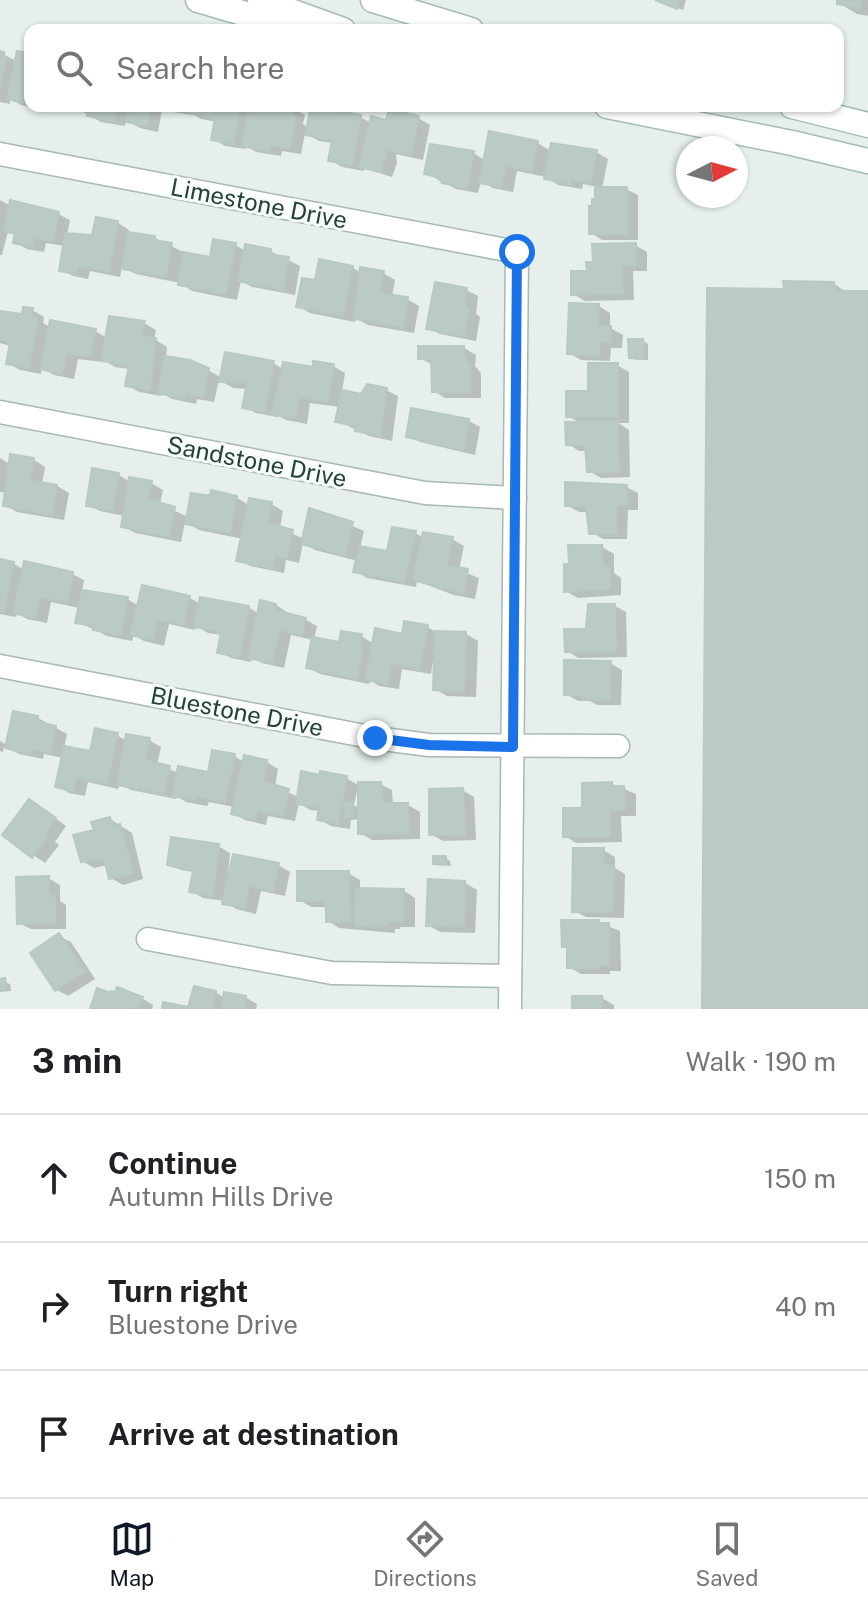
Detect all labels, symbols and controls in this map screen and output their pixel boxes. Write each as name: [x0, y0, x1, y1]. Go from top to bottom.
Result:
search box: [24, 24, 844, 112]
icon: search: [52, 46, 96, 90]
text: Search here: [116, 50, 284, 86]
north arrow: [676, 136, 748, 208]
street label: Limestone Drive: [168, 172, 350, 234]
route start: [499, 234, 535, 270]
street label: Sandstone Drive: [165, 430, 349, 492]
street label: Bluestone Drive: [148, 681, 326, 741]
route end: [357, 720, 393, 756]
text: 3 min: [32, 1041, 122, 1081]
text: Walk · 190 m: [686, 1046, 836, 1077]
text: Continue: [108, 1145, 238, 1181]
icon: ahead: [32, 1156, 76, 1200]
text: 150 m: [764, 1163, 836, 1194]
text: Autumn Hills Drive: [108, 1181, 334, 1212]
text: Turn right: [108, 1273, 248, 1309]
icon: right: [32, 1284, 76, 1328]
text: 40 m: [775, 1291, 836, 1322]
text: Bluestone Drive: [108, 1309, 298, 1340]
icon: arrive: [32, 1412, 76, 1456]
text: Arrive at destination: [108, 1416, 399, 1452]
tab: Map: [110, 1517, 154, 1591]
tab: Directions: [373, 1517, 477, 1591]
tab: Saved: [696, 1517, 758, 1591]

